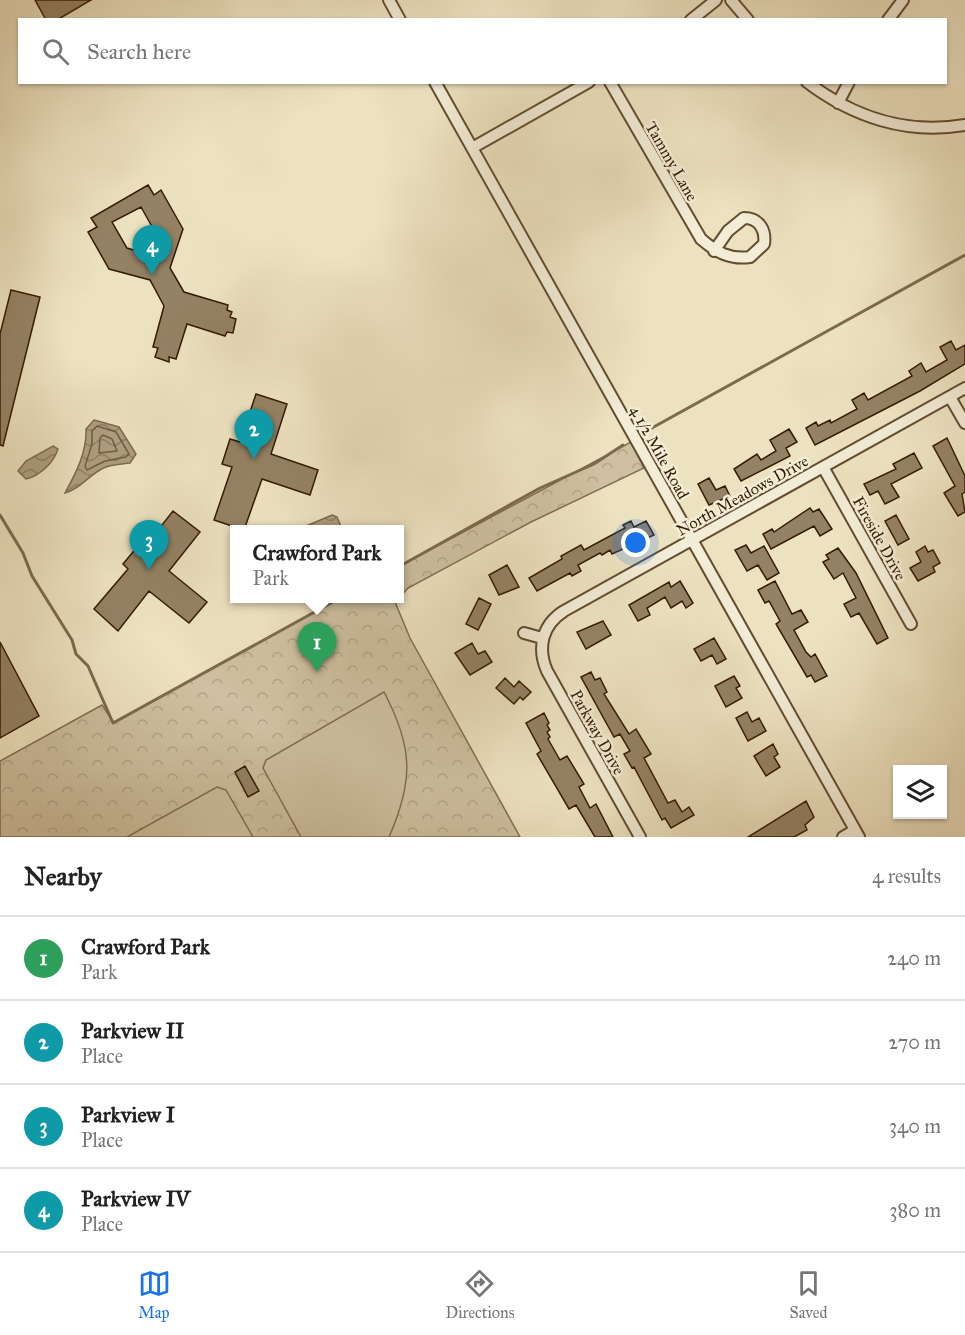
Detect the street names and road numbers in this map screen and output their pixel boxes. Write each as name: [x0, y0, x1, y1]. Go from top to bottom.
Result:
street label: Tammy Lane: [641, 118, 702, 204]
street label: 4 1/2 Mile Road: [626, 402, 693, 502]
street label: North Meadows Drive: [673, 451, 812, 540]
street label: Fireside Drive: [849, 493, 911, 584]
street label: Parkway Drive: [567, 687, 629, 778]

